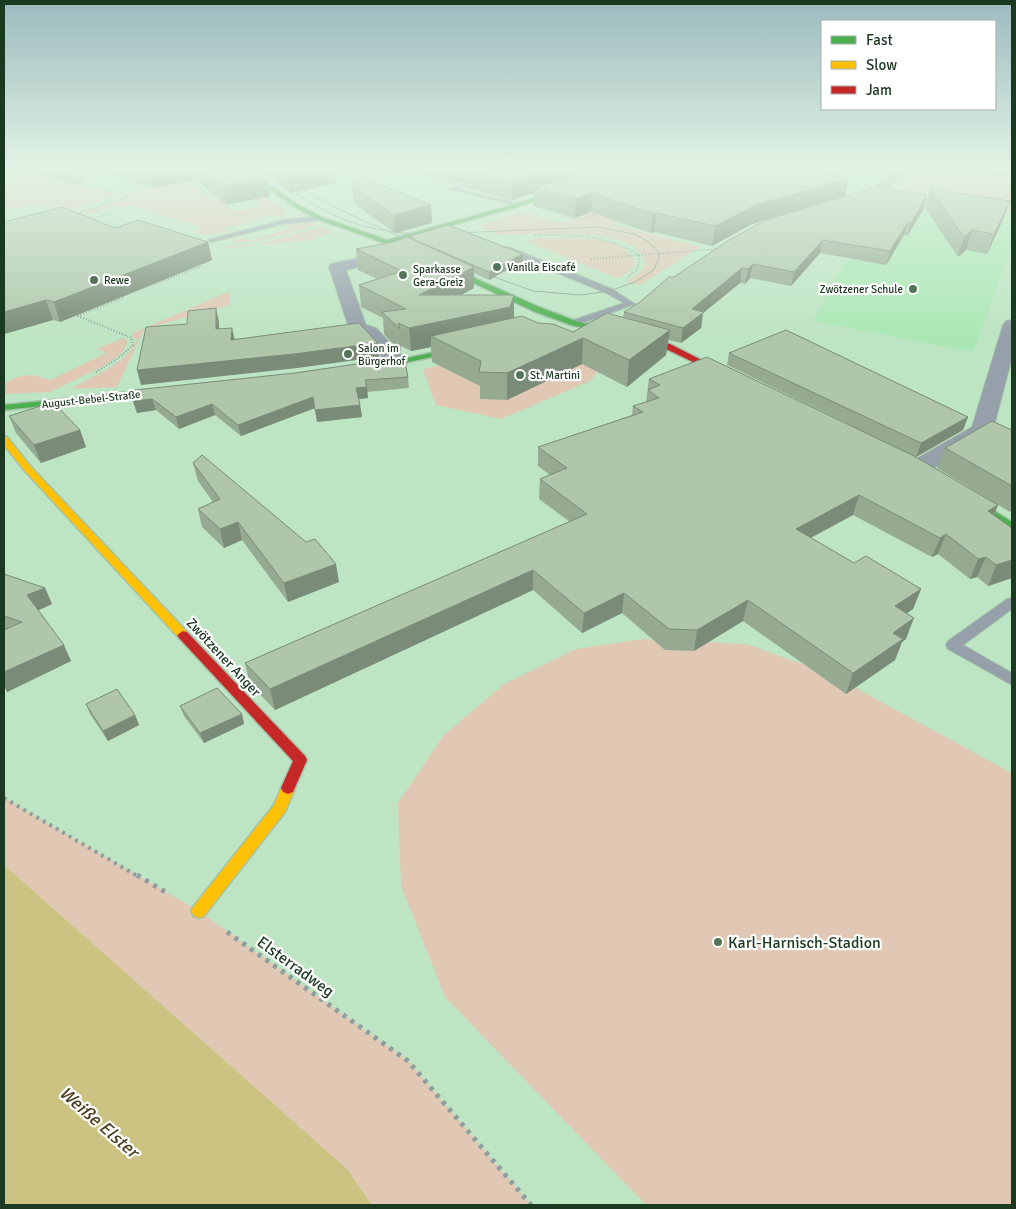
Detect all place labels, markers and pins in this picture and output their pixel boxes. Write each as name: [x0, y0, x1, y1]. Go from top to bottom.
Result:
marker: Vanilla Eiscafé: [491, 261, 503, 273]
place label: Vanilla Eiscafé: [507, 261, 576, 274]
place label: Sparkasse Gera-Greiz: [413, 263, 463, 289]
marker: Sparkasse Gera-Greiz: [397, 269, 409, 281]
marker: Rewe: [88, 274, 100, 286]
place label: Rewe: [104, 274, 129, 287]
place label: Zwötzener Schule: [820, 283, 903, 296]
marker: Zwötzener Schule: [907, 283, 919, 295]
place label: Salon im Bürgerhof: [358, 342, 407, 368]
marker: Salon im Bürgerhof: [342, 348, 354, 360]
marker: St. Martini: [514, 369, 526, 381]
place label: St. Martini: [530, 369, 580, 382]
place label: Karl-Harnisch-Stadion: [728, 933, 881, 953]
marker: Karl-Harnisch-Stadion: [712, 936, 724, 948]

